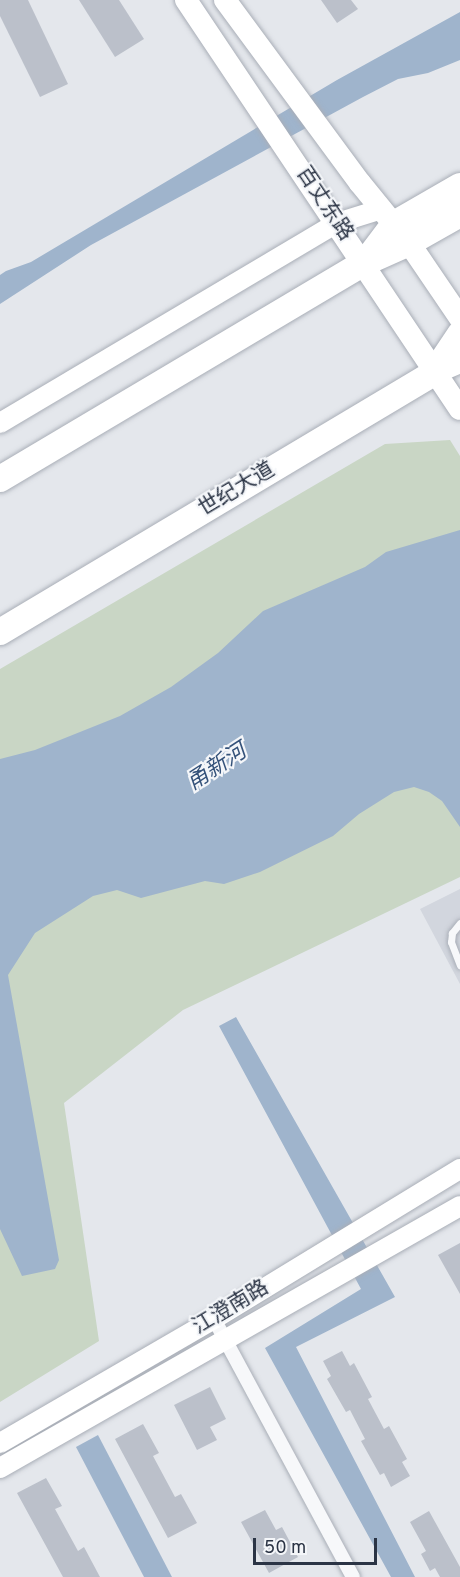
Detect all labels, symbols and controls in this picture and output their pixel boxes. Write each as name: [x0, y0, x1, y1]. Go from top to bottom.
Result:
street label: 百丈东路: [290, 162, 358, 246]
street label: 世纪大道: [195, 458, 279, 522]
water label: 甬新河: [182, 739, 252, 797]
street label: 江澄南路: [189, 1276, 273, 1340]
scale bar: [256, 1526, 380, 1564]
text: 50 m: [264, 1537, 306, 1560]

